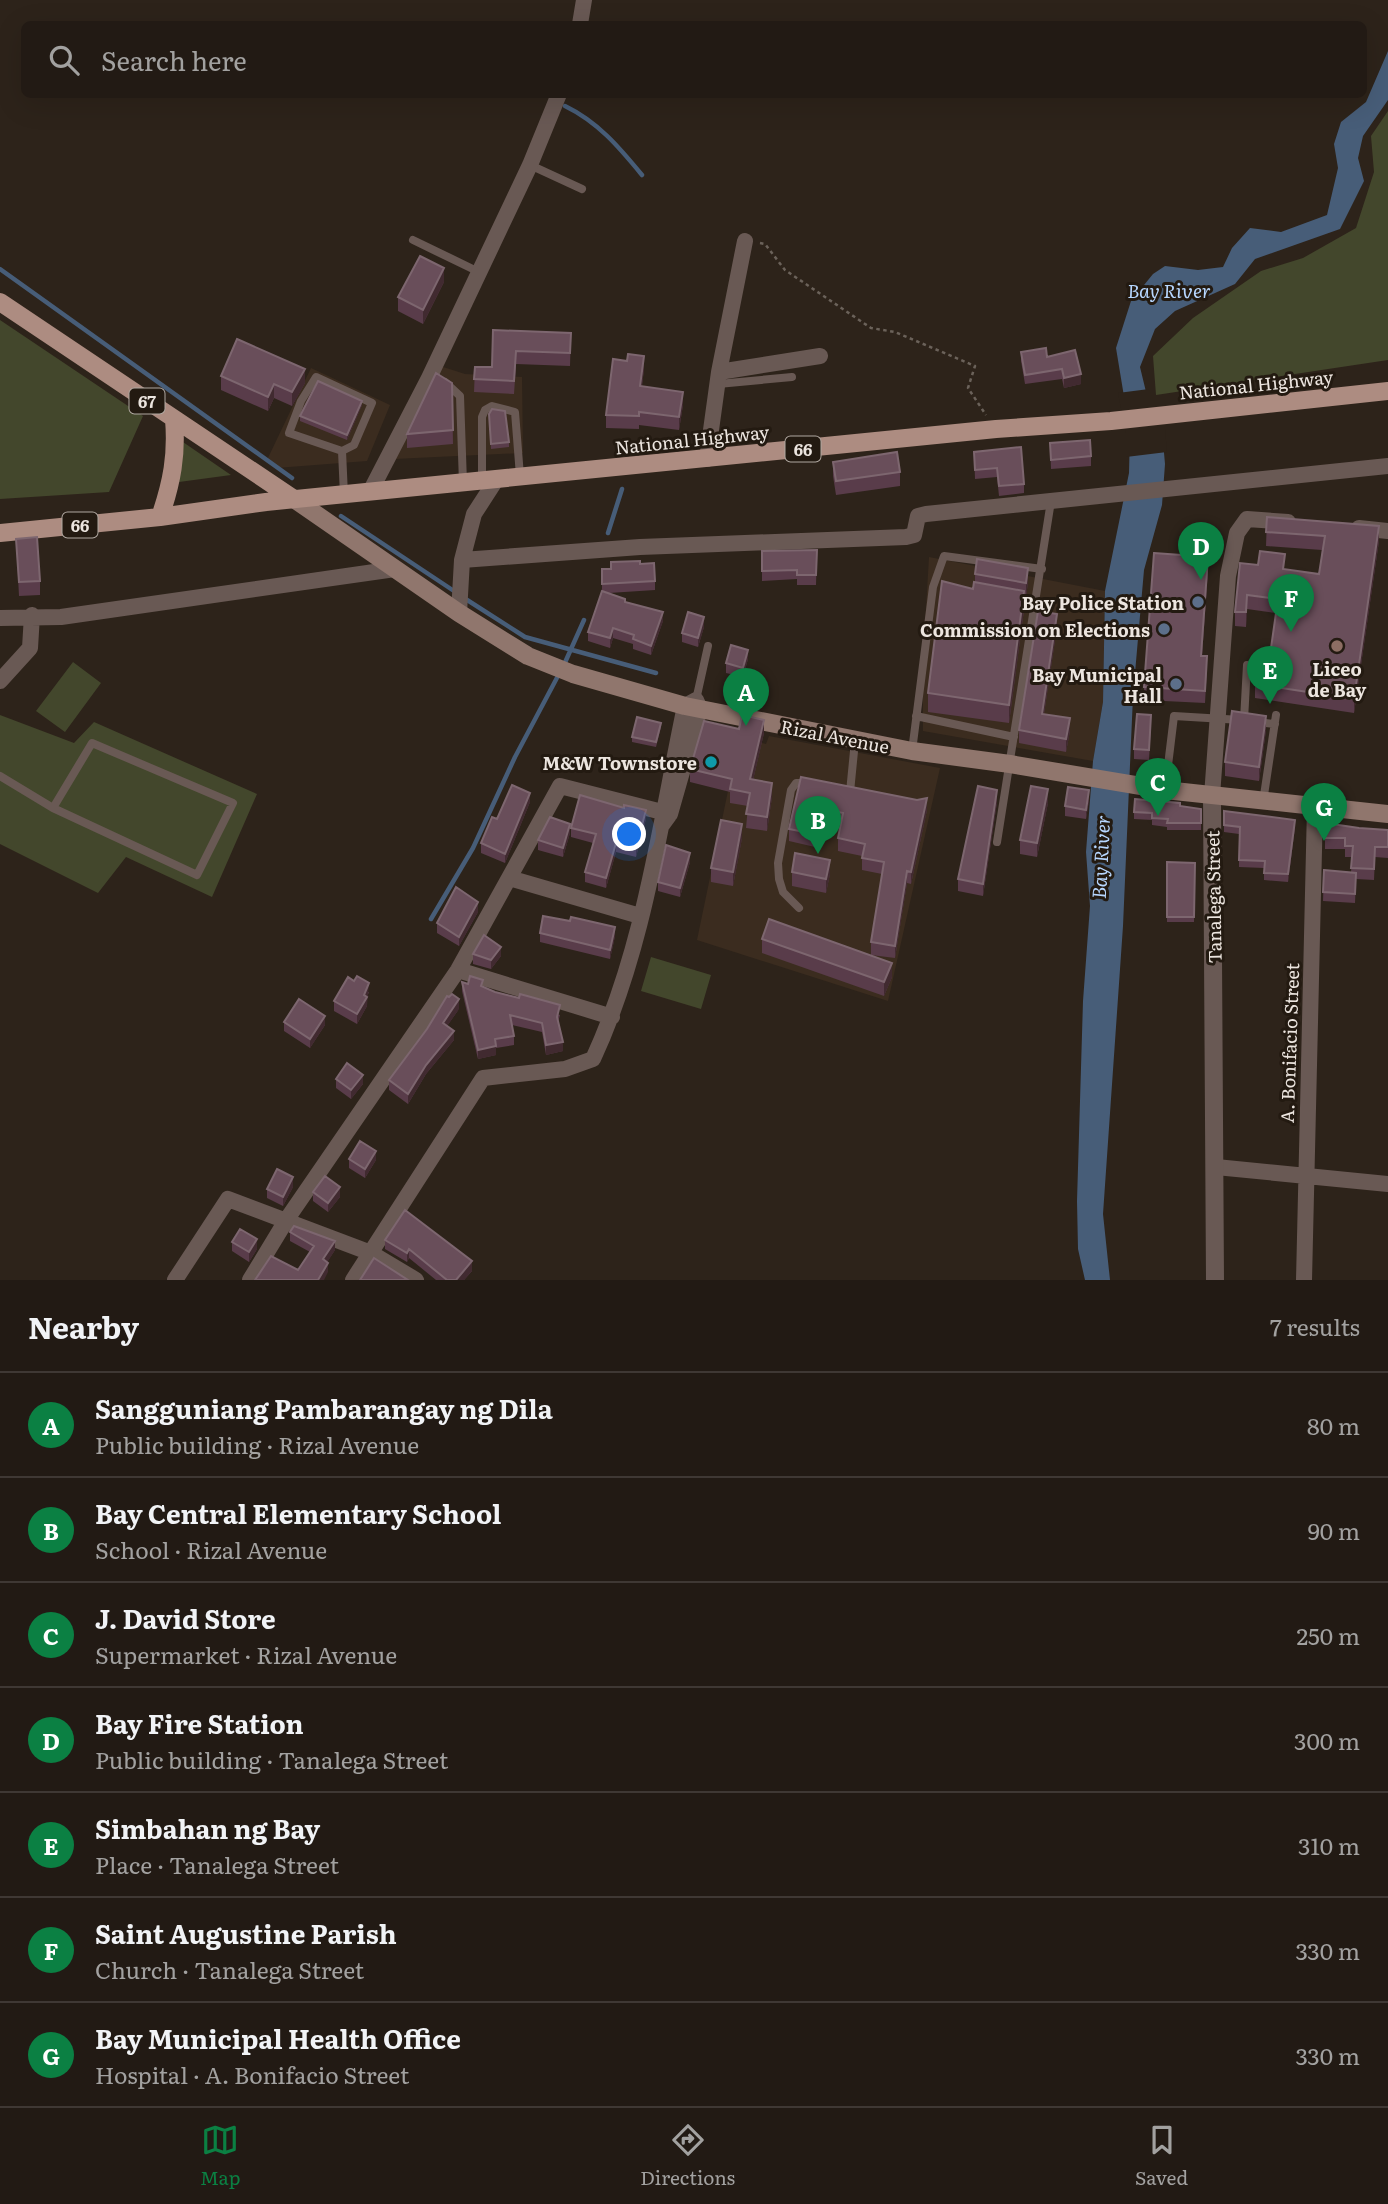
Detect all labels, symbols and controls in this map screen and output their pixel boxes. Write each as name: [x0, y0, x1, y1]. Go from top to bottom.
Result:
search box: [21, 21, 1367, 98]
text: Search here: [101, 40, 247, 79]
icon: search: [45, 41, 83, 79]
water label: Bay River: [1127, 276, 1211, 304]
street label: National Highway: [1178, 362, 1335, 406]
road number: 67: [130, 388, 164, 414]
street label: National Highway: [614, 417, 771, 461]
road number: 66: [786, 436, 820, 462]
road number: 66: [62, 512, 98, 538]
pin: D: [1178, 522, 1224, 580]
pin: F: [1268, 574, 1314, 632]
place label: Bay Police Station: [1022, 589, 1184, 616]
marker: Bay Police Station: [1190, 594, 1206, 610]
place label: Commission on Elections: [920, 616, 1150, 643]
marker: Commission on Elections: [1156, 621, 1172, 637]
marker: Liceo de Bay: [1329, 638, 1345, 654]
pin: E: [1247, 646, 1293, 704]
place label: Liceo de Bay: [1308, 655, 1366, 703]
place label: Bay Municipal Hall: [1032, 661, 1162, 709]
pin: A: [723, 668, 769, 726]
marker: Bay Municipal Hall: [1168, 676, 1184, 692]
street label: Rizal Avenue: [778, 712, 892, 760]
place label: M&W Townstore: [542, 749, 697, 776]
marker: M&W Townstore: [703, 754, 719, 770]
pin: C: [1135, 758, 1181, 816]
pin: G: [1301, 783, 1347, 841]
pin: B: [795, 796, 841, 854]
water label: Bay River: [1084, 814, 1116, 899]
your location: [612, 817, 646, 851]
street label: Tanalega Street: [1198, 830, 1228, 964]
street label: A. Bonifacio Street: [1273, 962, 1305, 1123]
text: Nearby: [28, 1304, 139, 1348]
text: 7 results: [1270, 1309, 1360, 1343]
text: Sangguniang Pambarangay ng Dila: [95, 1388, 553, 1427]
text: A: [42, 1408, 60, 1442]
text: 80 m: [1307, 1408, 1360, 1442]
text: Public building · Rizal Avenue: [95, 1427, 419, 1461]
text: Bay Central Elementary School: [95, 1493, 502, 1532]
text: B: [43, 1513, 59, 1547]
text: 90 m: [1308, 1513, 1360, 1547]
text: School · Rizal Avenue: [95, 1532, 327, 1566]
text: J. David Store: [95, 1598, 276, 1637]
text: C: [43, 1618, 59, 1652]
text: 250 m: [1296, 1618, 1360, 1652]
text: Supermarket · Rizal Avenue: [95, 1637, 397, 1671]
text: Bay Fire Station: [95, 1703, 304, 1742]
text: D: [42, 1723, 60, 1757]
text: 300 m: [1294, 1723, 1360, 1757]
text: Public building · Tanalega Street: [95, 1742, 448, 1776]
text: Simbahan ng Bay: [95, 1808, 320, 1847]
text: E: [43, 1828, 59, 1862]
text: 310 m: [1298, 1828, 1360, 1862]
text: Place · Tanalega Street: [95, 1847, 339, 1881]
text: Saint Augustine Parish: [95, 1913, 397, 1952]
text: F: [44, 1933, 58, 1967]
text: 330 m: [1296, 1933, 1360, 1967]
text: Church · Tanalega Street: [95, 1952, 364, 1986]
text: Bay Municipal Health Office: [95, 2018, 461, 2057]
text: G: [42, 2038, 60, 2072]
text: 330 m: [1296, 2038, 1360, 2072]
text: Hospital · A. Bonifacio Street: [95, 2057, 409, 2091]
tab: Map: [200, 2121, 240, 2191]
tab: Directions: [640, 2121, 735, 2191]
tab: Saved: [1135, 2121, 1188, 2191]

